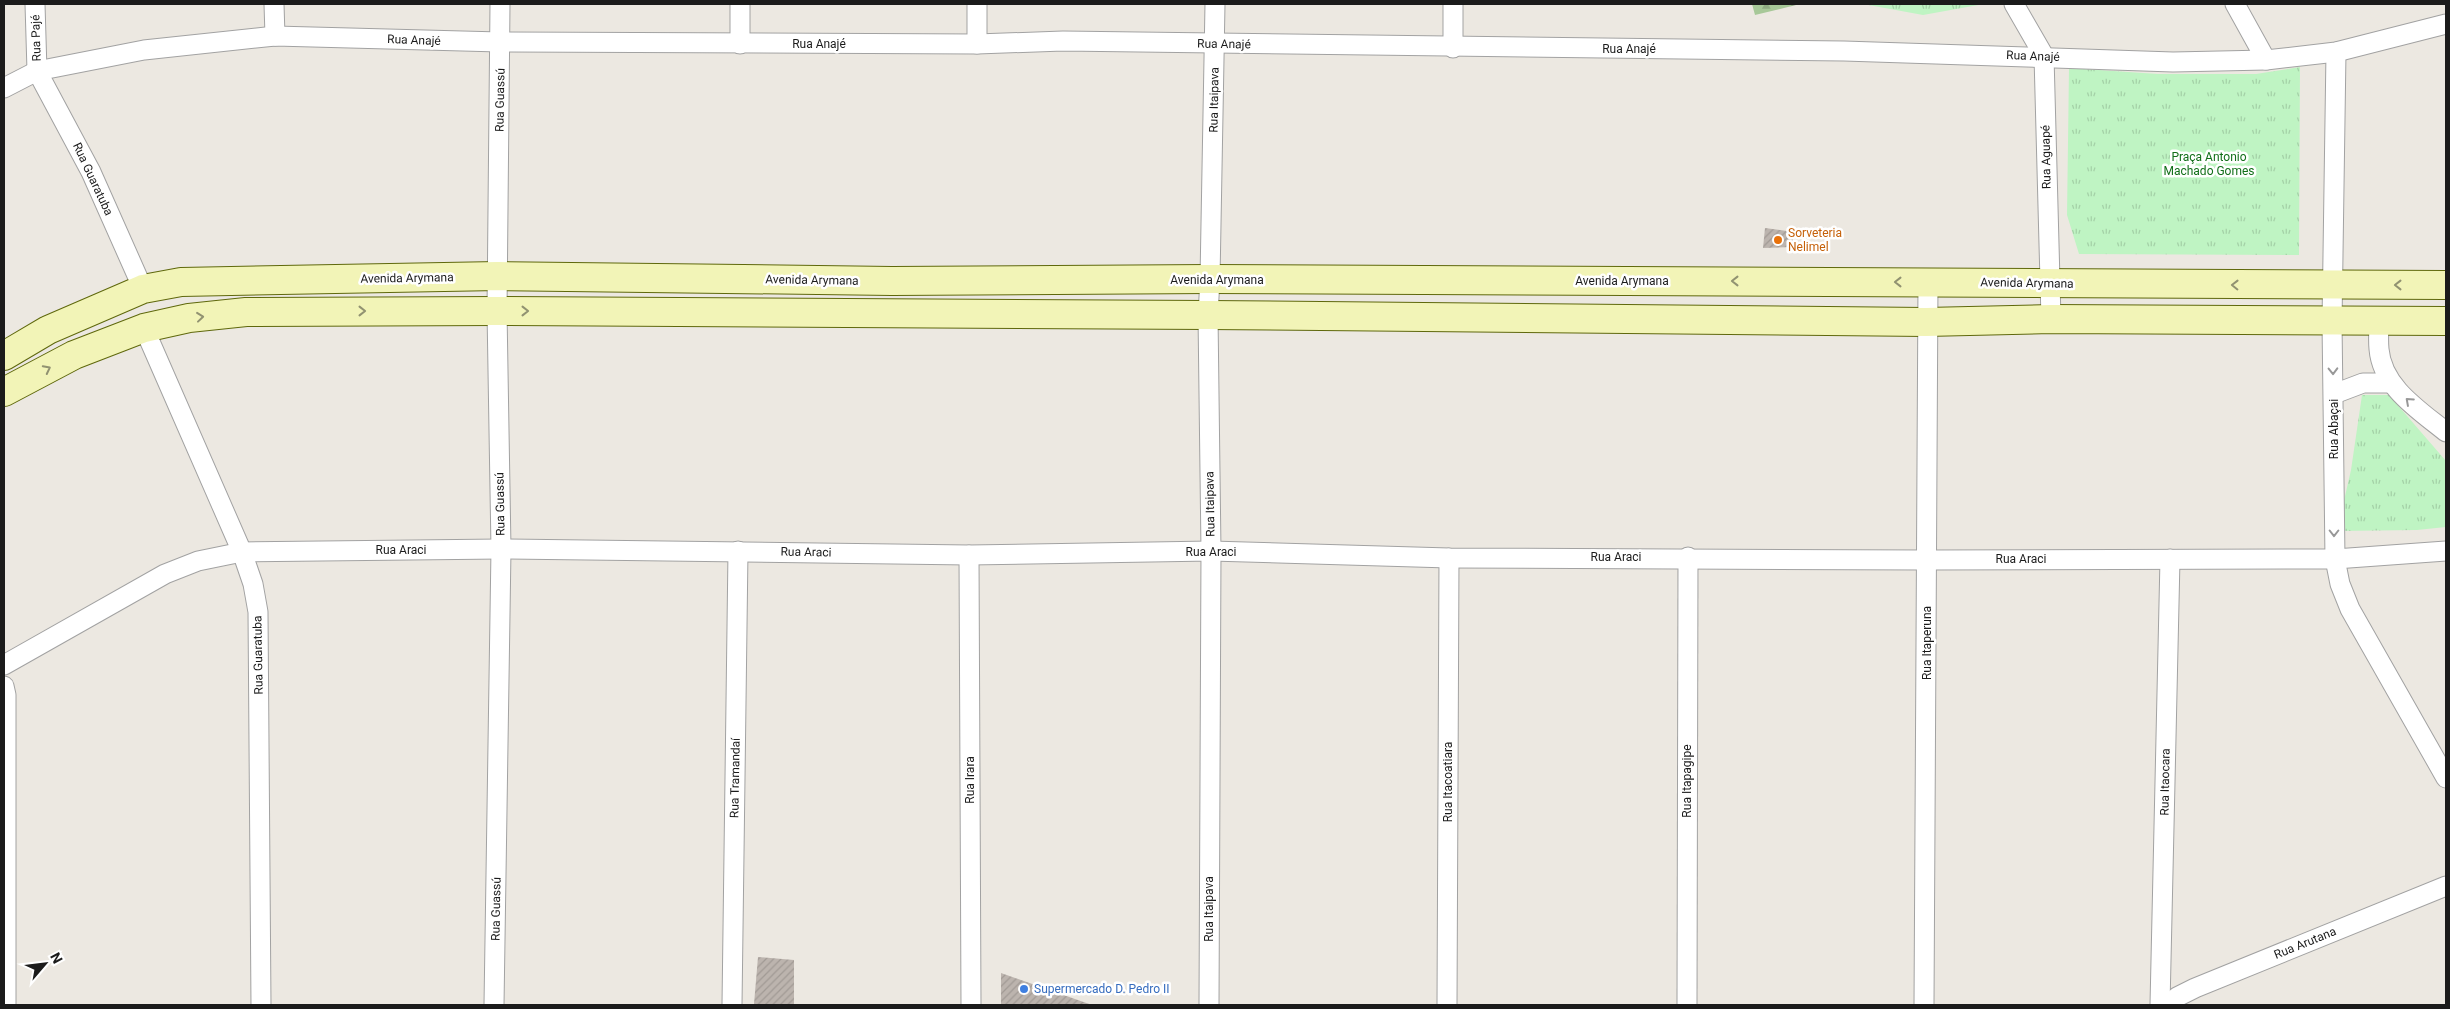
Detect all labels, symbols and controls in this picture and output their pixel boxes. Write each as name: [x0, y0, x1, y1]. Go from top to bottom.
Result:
street label: Rua Pajé: [28, 14, 44, 62]
street label: Rua Anajé: [387, 32, 441, 48]
street label: Rua Anajé: [792, 37, 846, 51]
street label: Rua Anajé: [1197, 37, 1251, 51]
street label: Rua Anajé: [1602, 42, 1656, 56]
street label: Rua Anajé: [2006, 48, 2060, 64]
street label: Rua Itaipava: [1206, 67, 1222, 133]
street label: Rua Guassú: [492, 68, 508, 132]
street label: Rua Aguapé: [2038, 125, 2054, 189]
street label: Rua Guaratuba: [70, 140, 116, 218]
park label: Praça Antonio Machado Gomes: [2163, 150, 2255, 178]
place label: Sorveteria Nelimel: [1788, 226, 1842, 254]
marker: Sorveteria Nelimel: [1772, 234, 1784, 246]
street label: Avenida Arymana: [360, 270, 454, 286]
street label: Avenida Arymana: [765, 272, 859, 288]
street label: Avenida Arymana: [1170, 273, 1264, 287]
street label: Avenida Arymana: [1575, 274, 1669, 288]
street label: Avenida Arymana: [1980, 275, 2074, 291]
one-way arrow: [1731, 276, 1738, 286]
one-way arrow: [1893, 277, 1901, 287]
one-way arrow: [2231, 280, 2238, 290]
one-way arrow: [2393, 280, 2401, 290]
one-way arrow: [358, 306, 366, 316]
one-way arrow: [521, 306, 529, 316]
one-way arrow: [196, 312, 204, 323]
one-way arrow: [42, 365, 51, 375]
one-way arrow: [2328, 367, 2339, 375]
one-way arrow: [2405, 398, 2414, 407]
street label: Rua Abaçai: [2327, 399, 2341, 459]
street label: Rua Itaipava: [1202, 471, 1218, 537]
street label: Rua Guassú: [492, 472, 508, 536]
one-way arrow: [2329, 530, 2340, 538]
street label: Rua Araci: [376, 543, 427, 557]
street label: Rua Araci: [780, 545, 832, 559]
street label: Rua Araci: [1186, 545, 1237, 559]
street label: Rua Araci: [1591, 550, 1642, 564]
street label: Rua Araci: [1996, 552, 2047, 566]
street label: Rua Itaperuna: [1920, 606, 1934, 680]
street label: Rua Guaratuba: [250, 615, 266, 695]
street label: Rua Tramandaí: [727, 737, 743, 818]
street label: Rua Itacoatiara: [1441, 742, 1455, 822]
street label: Rua Itapagipe: [1680, 744, 1694, 818]
street label: Rua Itaocara: [2157, 748, 2173, 816]
street label: Rua Irara: [963, 756, 977, 804]
street label: Rua Itaipava: [1202, 876, 1216, 942]
street label: Rua Guassú: [488, 877, 504, 941]
street label: Rua Arutana: [2272, 924, 2338, 962]
north arrow: [20, 939, 70, 989]
text: N: [47, 950, 66, 966]
place label: Supermercado D. Pedro II: [1034, 982, 1170, 996]
marker: Supermercado D. Pedro II: [1018, 983, 1030, 995]

